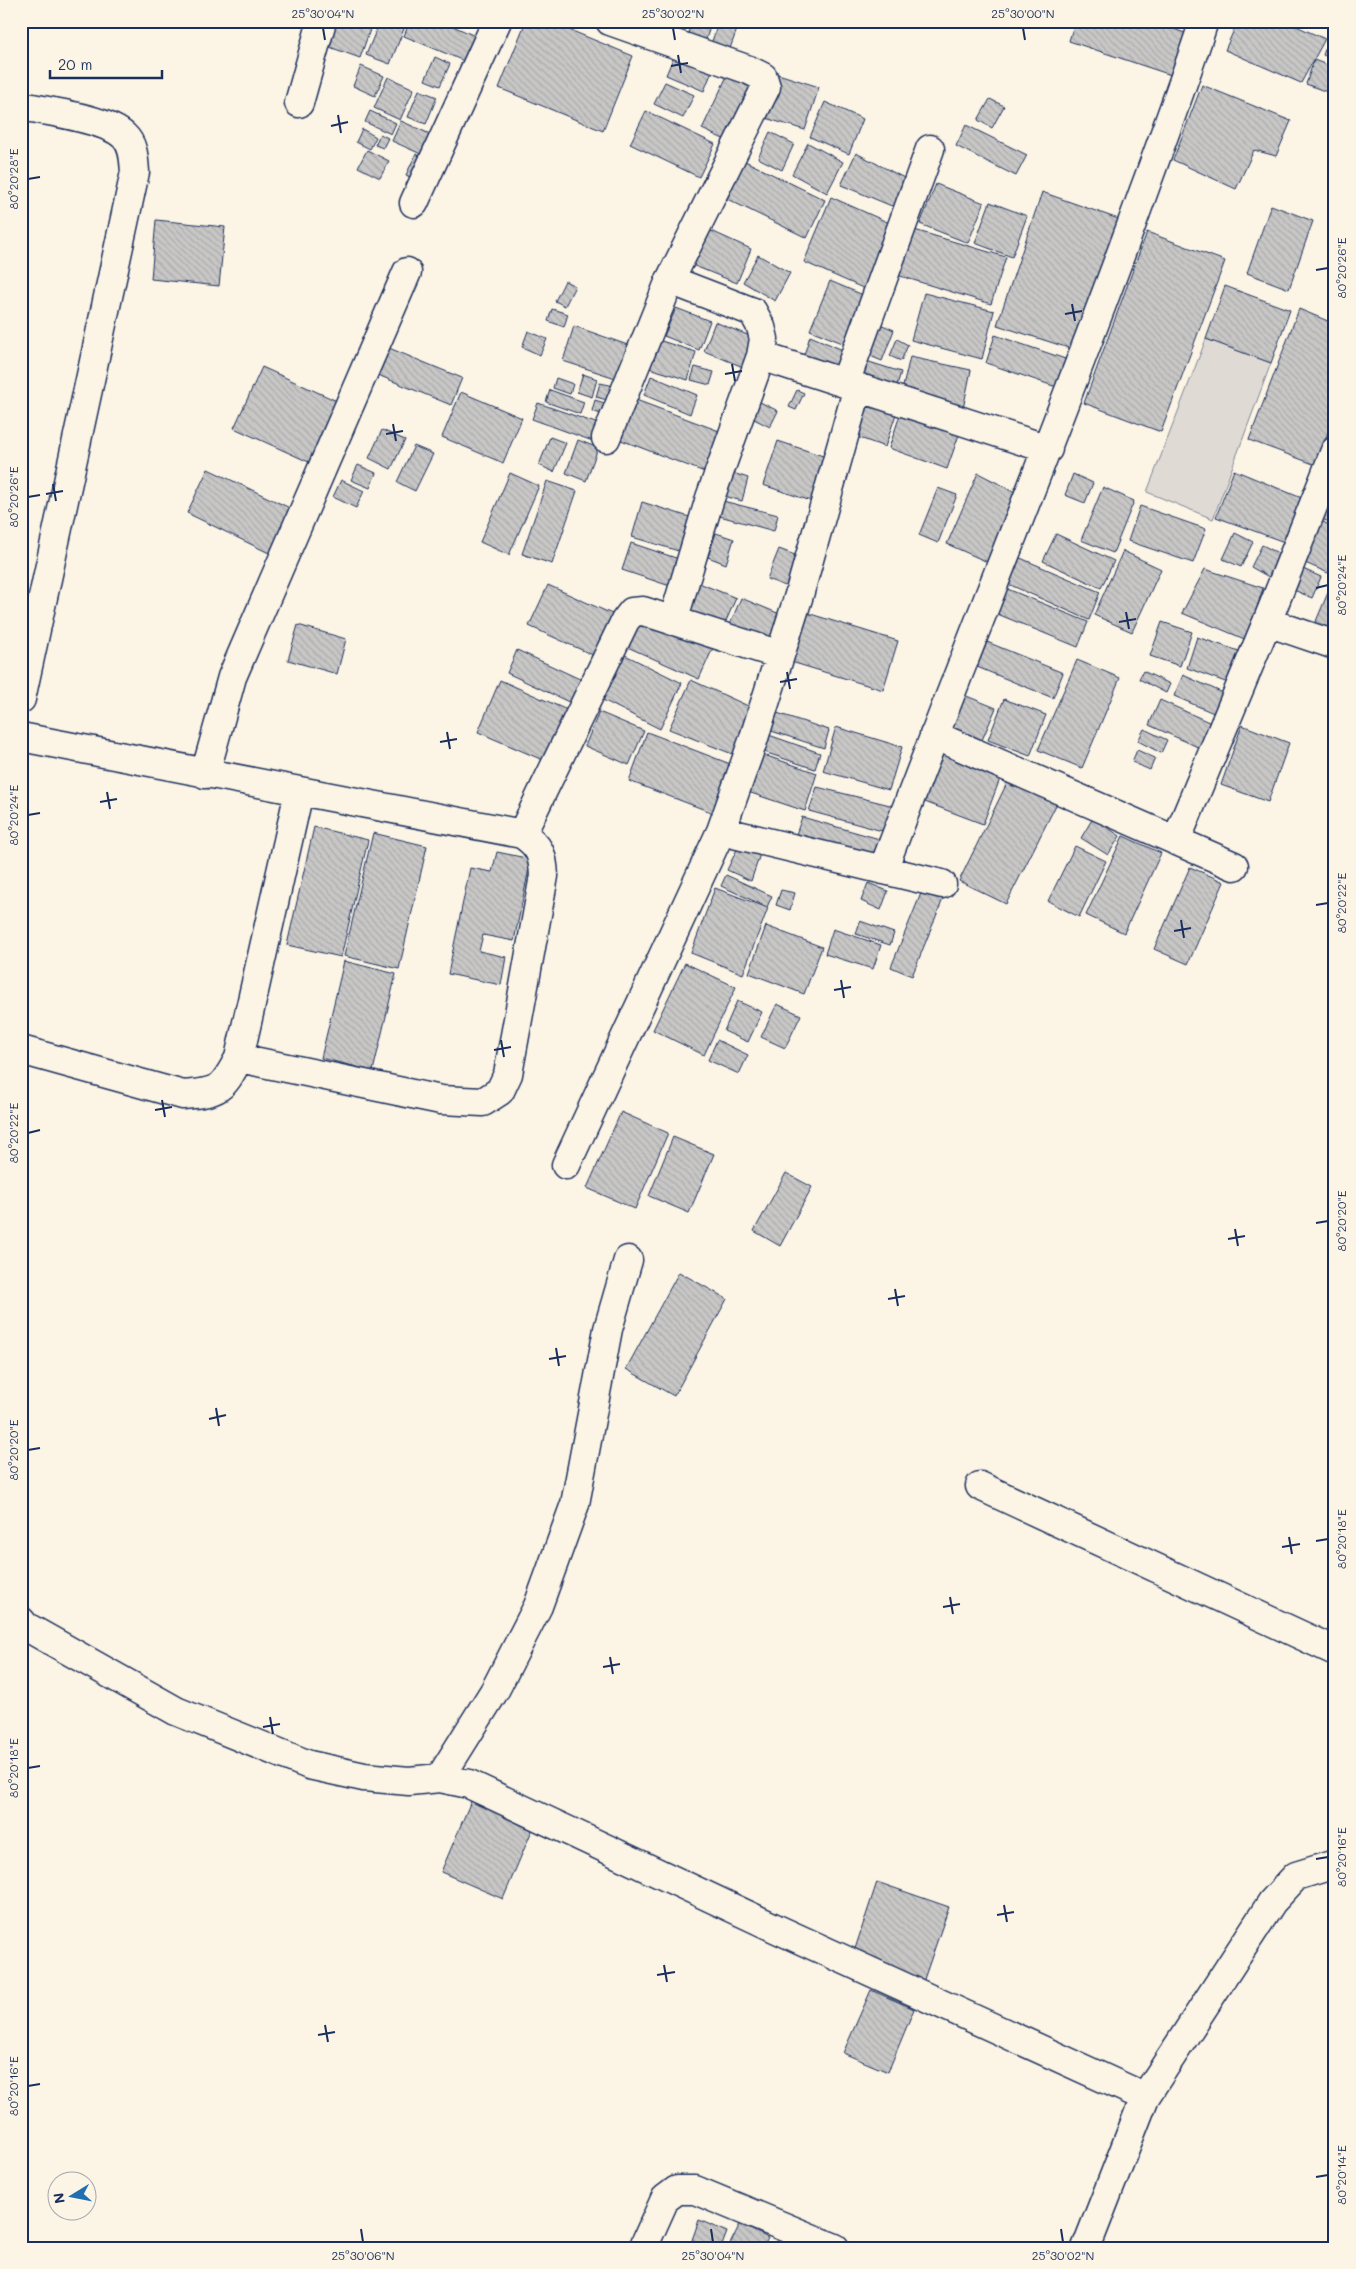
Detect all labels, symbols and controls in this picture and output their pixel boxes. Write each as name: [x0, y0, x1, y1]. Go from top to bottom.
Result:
text: 25°30'04"N: [292, 5, 354, 21]
text: 25°30'02"N: [642, 5, 704, 21]
text: 25°30'00"N: [991, 5, 1055, 21]
scale bar: [50, 48, 162, 80]
text: 20 m: [58, 54, 92, 74]
text: 80°20'28"E: [5, 148, 21, 210]
text: 80°20'26"E: [1333, 237, 1349, 299]
text: 80°20'26"E: [5, 466, 21, 528]
text: 80°20'24"E: [1333, 554, 1349, 615]
text: 80°20'24"E: [5, 784, 21, 845]
text: 80°20'22"E: [1333, 873, 1349, 933]
text: 80°20'22"E: [5, 1103, 21, 1163]
text: 80°20'20"E: [1333, 1190, 1349, 1252]
text: 80°20'20"E: [5, 1419, 21, 1481]
text: 80°20'18"E: [1333, 1509, 1349, 1569]
text: 80°20'18"E: [5, 1738, 21, 1798]
text: 80°20'16"E: [1333, 1827, 1349, 1887]
text: 80°20'16"E: [5, 2056, 21, 2116]
text: 80°20'14"E: [1333, 2145, 1349, 2205]
north arrow: [48, 2172, 98, 2222]
text: N: [48, 2191, 69, 2205]
text: 25°30'06"N: [331, 2247, 395, 2263]
text: 25°30'04"N: [682, 2247, 744, 2263]
text: 25°30'02"N: [1032, 2247, 1094, 2263]

